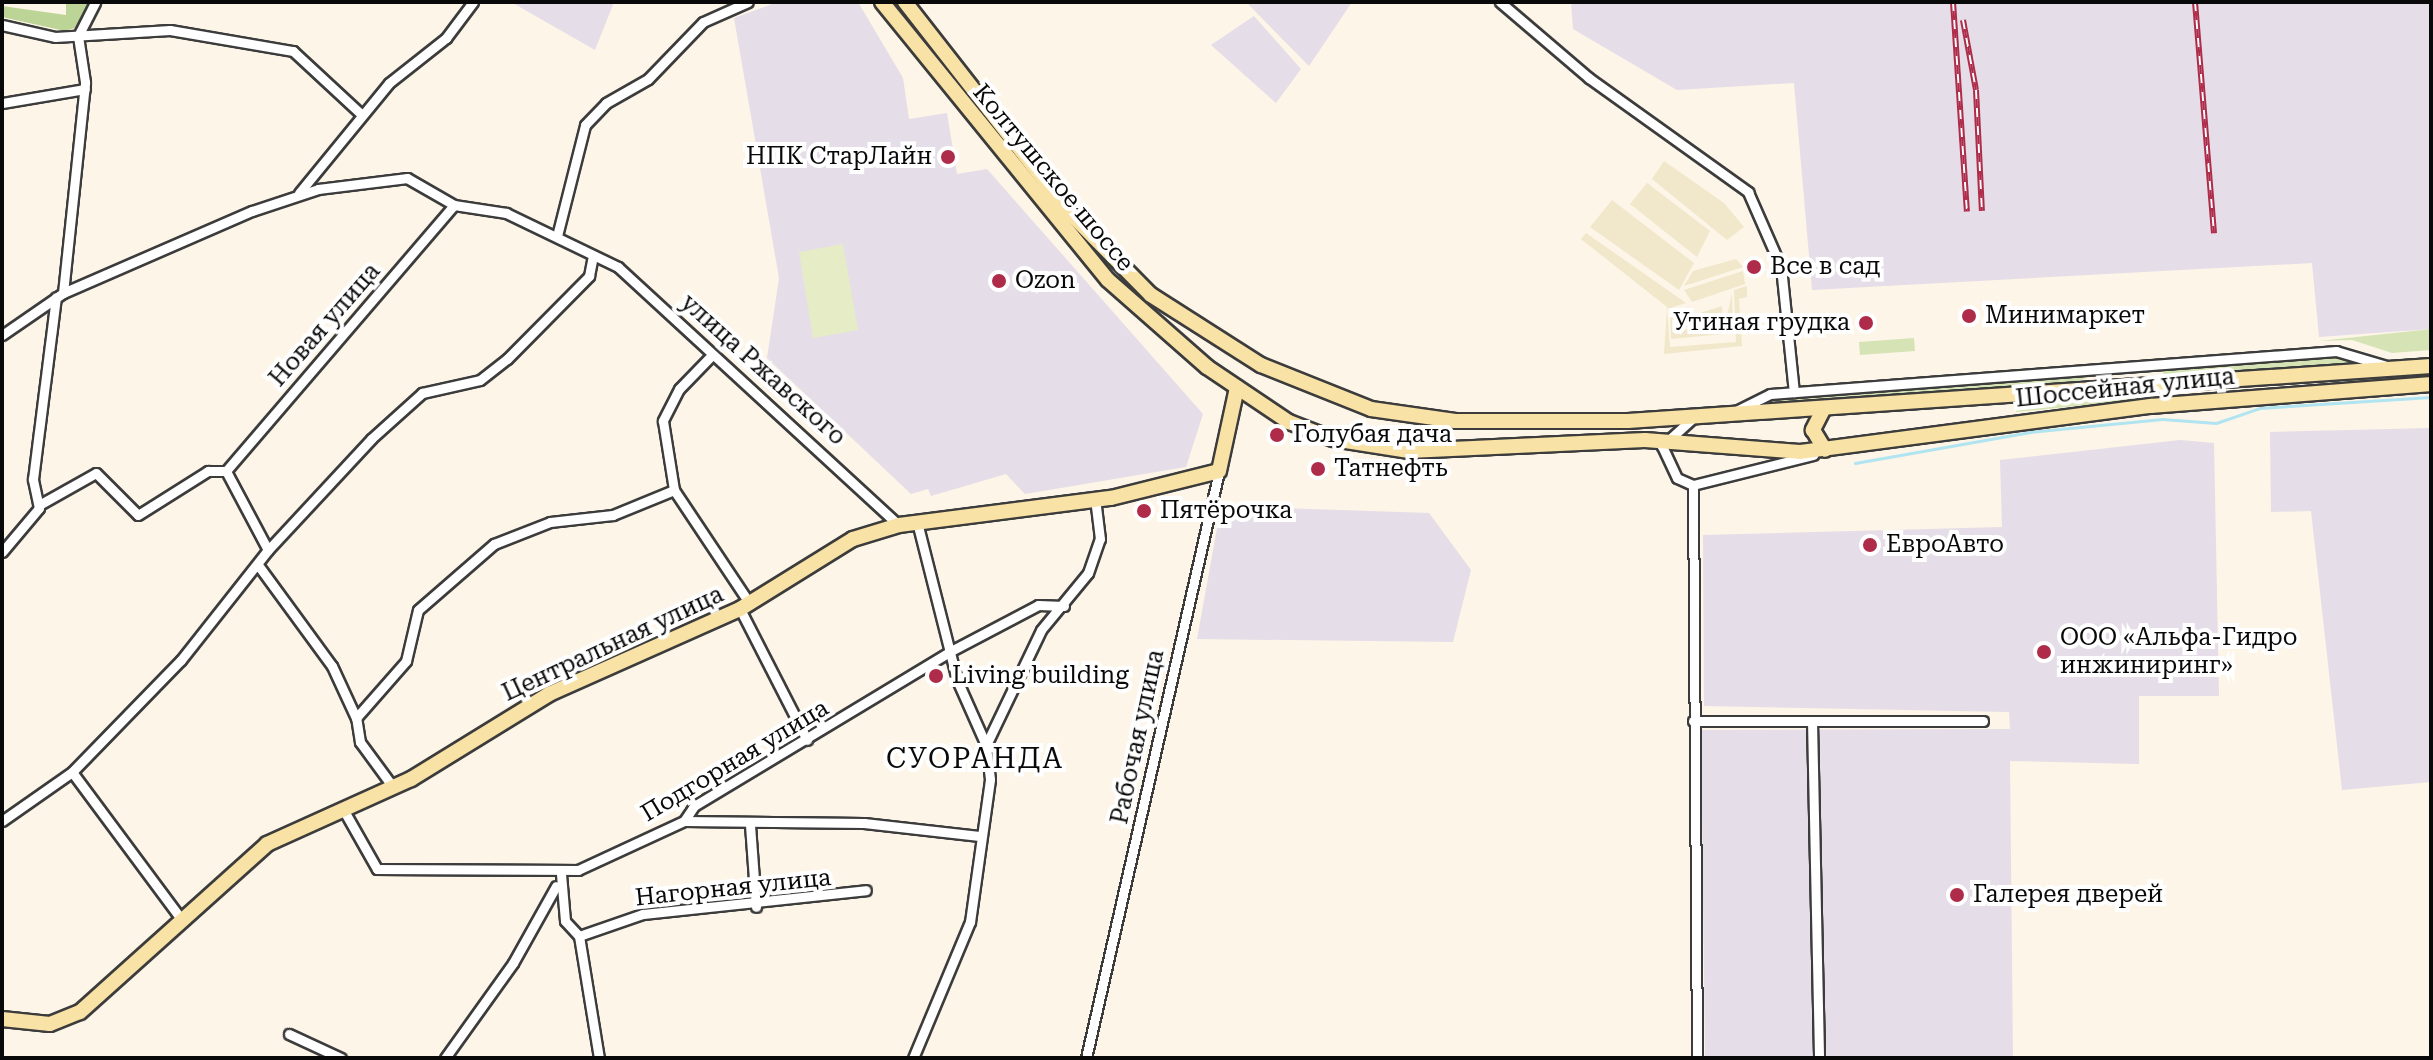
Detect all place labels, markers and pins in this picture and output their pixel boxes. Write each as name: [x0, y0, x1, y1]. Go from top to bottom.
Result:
place label: НПК СтарЛайн: [746, 143, 932, 171]
marker: НПК СтарЛайн: [939, 148, 957, 166]
place label: Все в сад: [1770, 253, 1880, 281]
marker: Все в сад: [1745, 258, 1763, 276]
place label: Ozon: [1015, 267, 1076, 295]
marker: Ozon: [990, 272, 1008, 290]
place label: Минимаркет: [1985, 302, 2145, 330]
marker: Минимаркет: [1960, 307, 1978, 325]
place label: Утиная грудка: [1673, 309, 1850, 337]
marker: Утиная грудка: [1857, 314, 1875, 332]
place label: Голубая дача: [1293, 421, 1452, 449]
marker: Голубая дача: [1268, 426, 1286, 444]
place label: Татнефть: [1334, 455, 1448, 483]
marker: Татнефть: [1309, 460, 1327, 478]
place label: Пятёрочка: [1160, 497, 1292, 525]
marker: Пятёрочка: [1135, 502, 1153, 520]
place label: ЕвроАвто: [1886, 531, 2004, 559]
marker: ЕвроАвто: [1861, 536, 1879, 554]
place label: ООО «Альфа-Гидро инжиниринг»: [2060, 624, 2298, 680]
marker: ООО «Альфа-Гидро инжиниринг»: [2035, 643, 2053, 661]
place label: Living building: [952, 662, 1129, 690]
marker: Living building: [927, 667, 945, 685]
place label: Галерея дверей: [1973, 881, 2163, 909]
marker: Галерея дверей: [1948, 886, 1966, 904]

